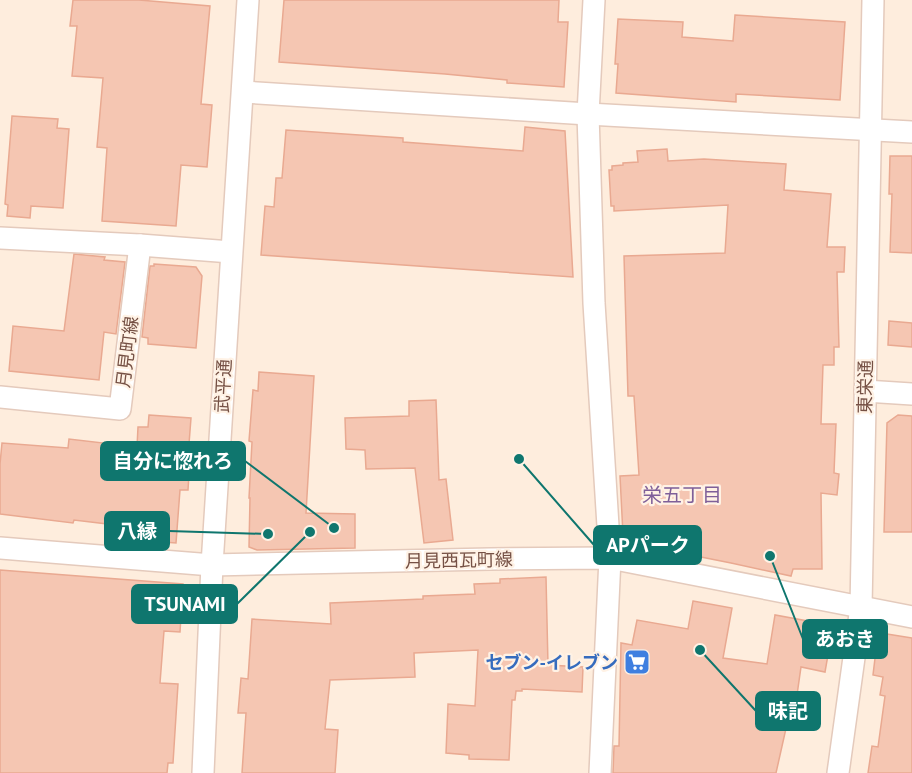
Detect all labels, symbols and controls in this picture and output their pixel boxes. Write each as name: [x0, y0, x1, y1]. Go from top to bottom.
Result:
street label: 月見町線: [111, 315, 143, 389]
street label: 武平通: [210, 358, 236, 414]
street label: 東栄通: [853, 360, 877, 414]
callout: 自分に惚れろ: [101, 442, 245, 480]
text: 自分に惚れろ: [113, 448, 233, 474]
district label: 栄五丁目: [642, 482, 722, 508]
callout: 八縁: [105, 512, 169, 550]
text: 八縁: [117, 518, 157, 544]
callout: APパーク: [594, 526, 701, 564]
text: APパーク: [606, 532, 690, 558]
street label: 月見西瓦町線: [405, 548, 513, 572]
callout: TSUNAMI: [132, 585, 237, 623]
text: TSUNAMI: [144, 591, 226, 617]
callout: あおき: [803, 620, 887, 658]
text: あおき: [815, 626, 875, 652]
supermarket icon: セブン-イレブン: [622, 647, 652, 677]
place label: セブン-イレブン: [486, 651, 618, 674]
callout: 味記: [756, 692, 820, 730]
text: 味記: [768, 698, 808, 724]

